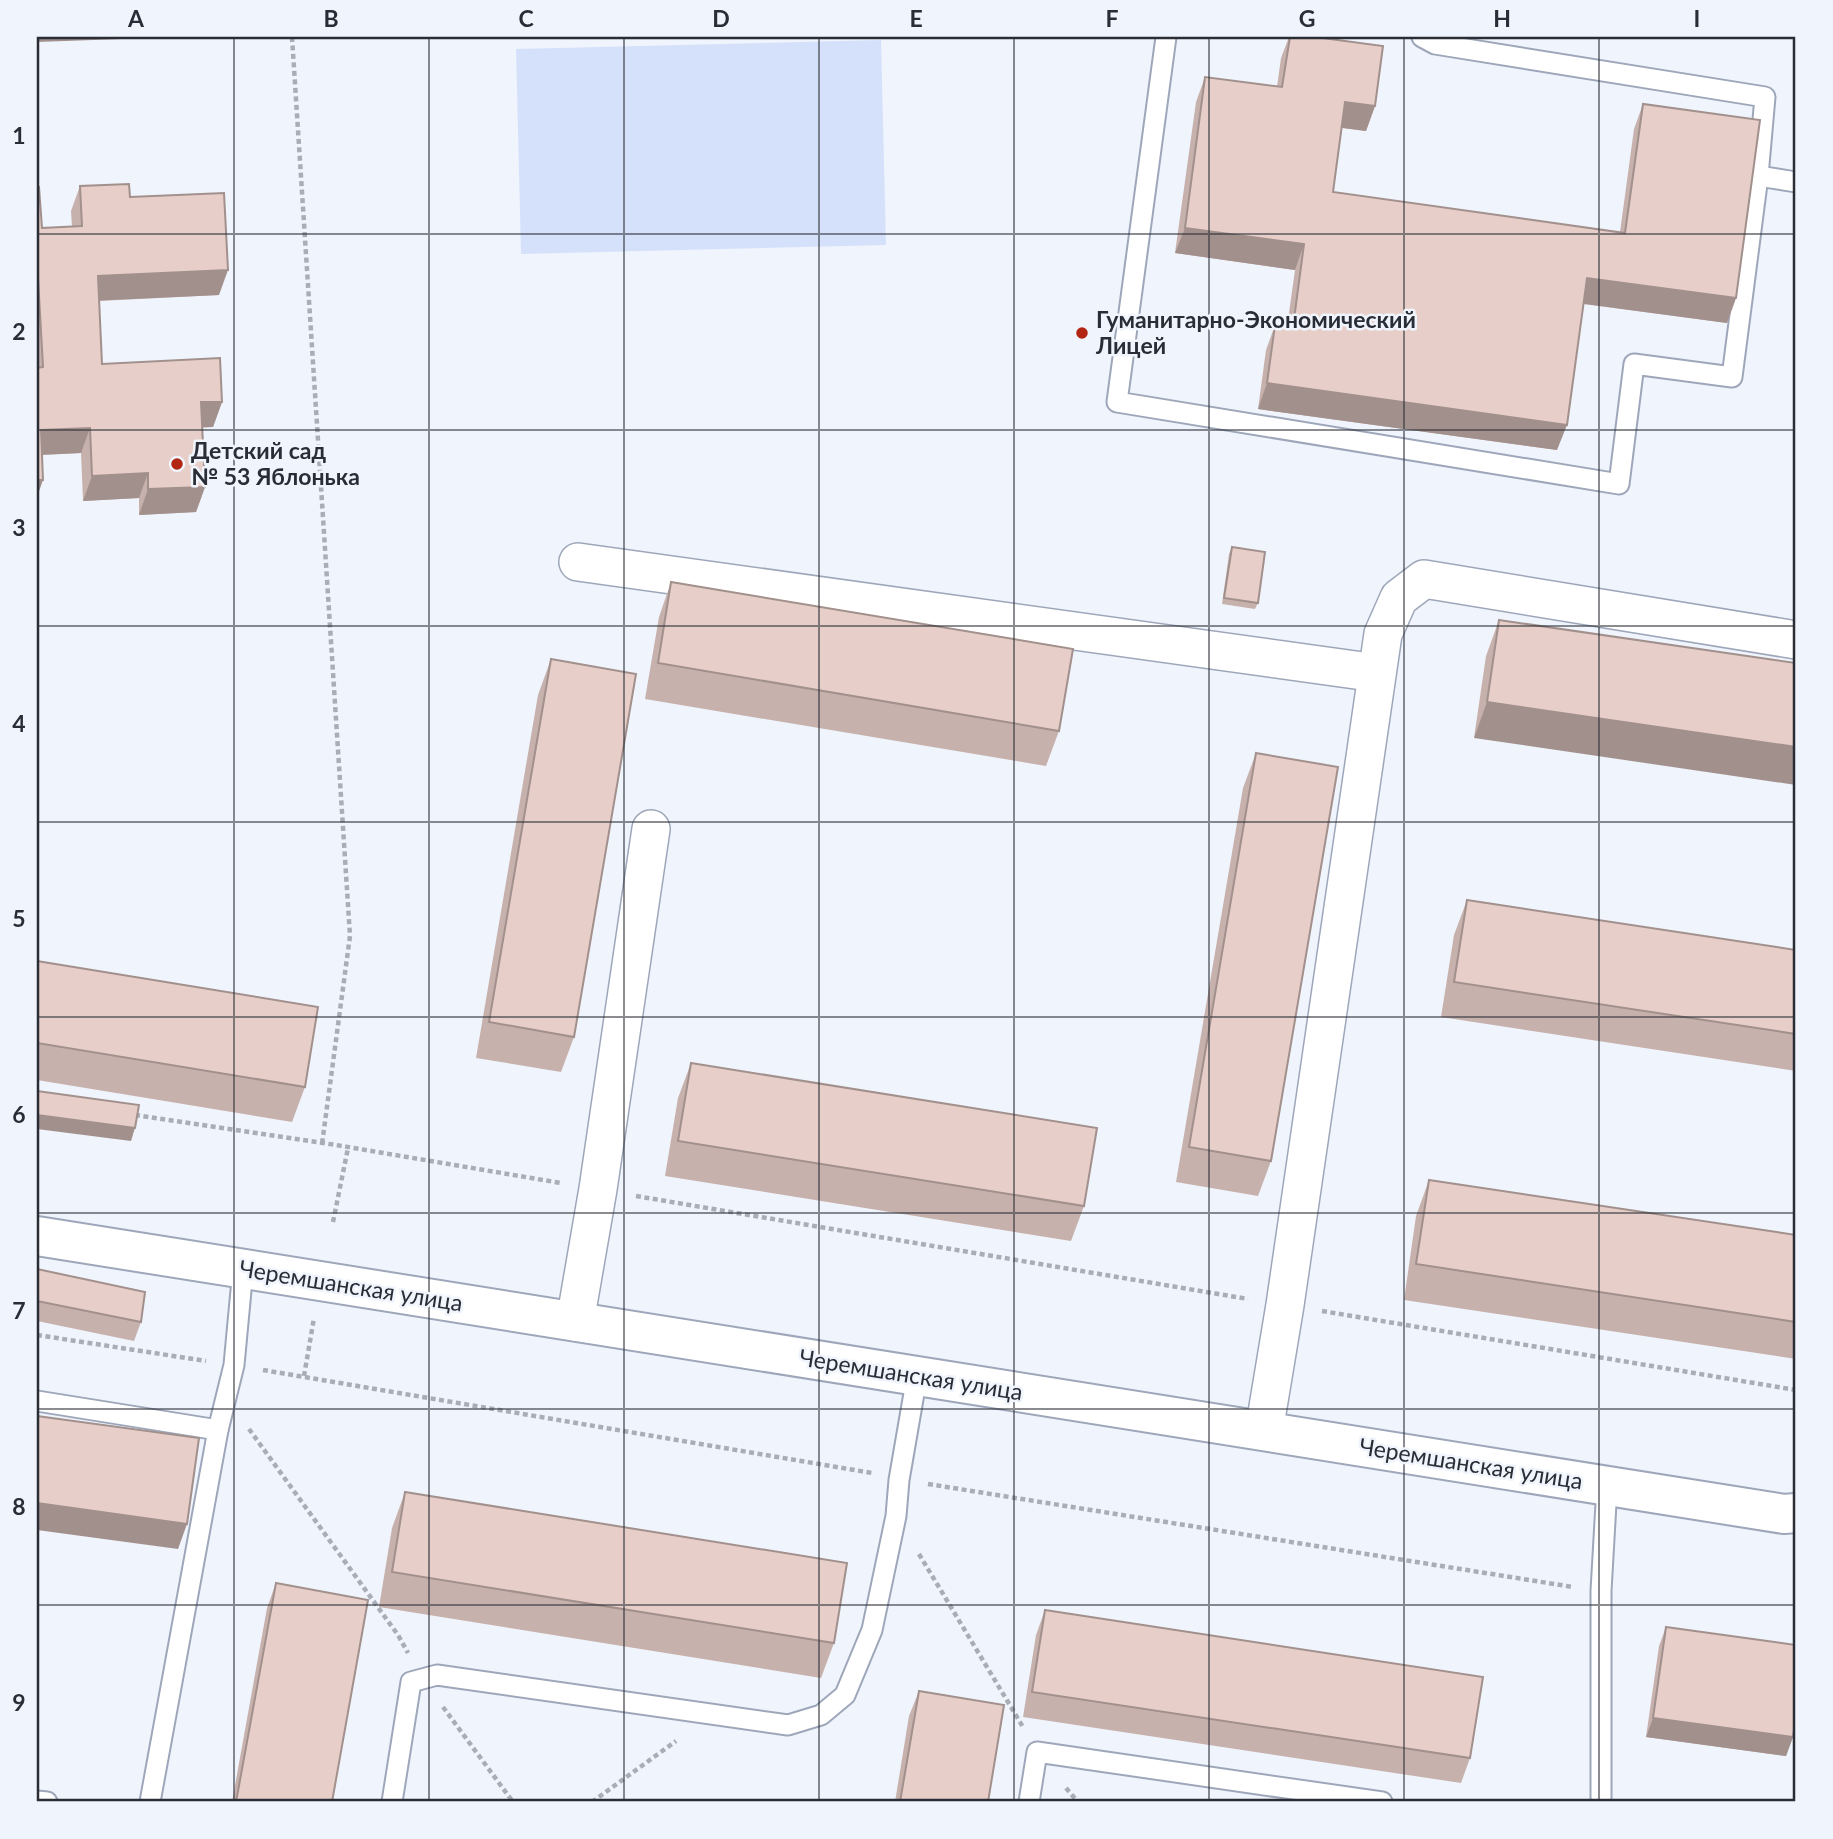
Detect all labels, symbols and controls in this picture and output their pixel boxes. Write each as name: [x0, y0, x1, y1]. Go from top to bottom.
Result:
text: A: [127, 4, 145, 32]
text: B: [323, 4, 339, 32]
text: C: [518, 4, 534, 32]
text: D: [712, 4, 730, 32]
text: E: [909, 4, 923, 32]
text: F: [1105, 4, 1119, 32]
text: G: [1299, 4, 1315, 32]
text: H: [1493, 4, 1511, 32]
text: I: [1694, 4, 1700, 32]
text: 1: [12, 121, 26, 149]
place label: Гуманитарно-Экономический Лицей: [1095, 305, 1416, 359]
text: 2: [12, 317, 26, 345]
marker: Гуманитарно-Экономический Лицей: [1074, 325, 1090, 341]
place label: Детский сад № 53 Яблонька: [191, 436, 360, 490]
marker: Детский сад № 53 Яблонька: [169, 456, 185, 472]
text: 3: [12, 513, 26, 541]
text: 4: [12, 709, 26, 737]
text: 5: [12, 904, 26, 932]
text: 6: [12, 1100, 26, 1128]
street label: Черемшанская улица: [237, 1254, 465, 1317]
text: 7: [12, 1296, 26, 1324]
street label: Черемшанская улица: [797, 1343, 1025, 1406]
street label: Черемшанская улица: [1357, 1432, 1585, 1495]
text: 8: [12, 1492, 26, 1520]
text: 9: [12, 1688, 26, 1716]

